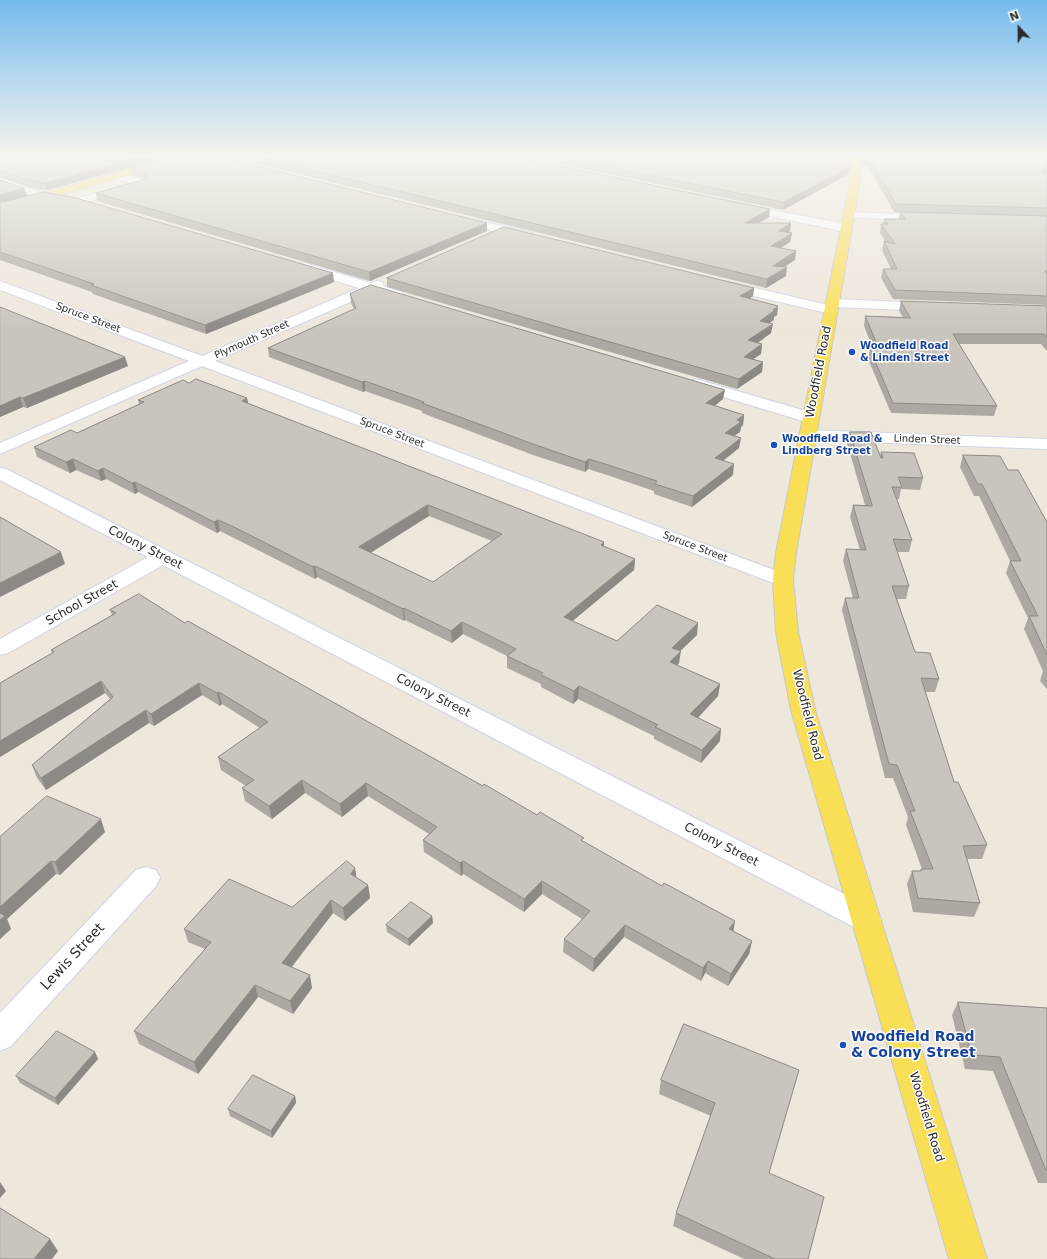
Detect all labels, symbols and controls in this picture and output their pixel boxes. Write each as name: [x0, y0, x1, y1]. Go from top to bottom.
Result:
north arrow: [999, 8, 1039, 48]
text: N: [1008, 9, 1021, 24]
street label: Spruce Street: [54, 300, 122, 336]
street label: Plymouth Street: [213, 318, 291, 362]
street label: Woodfield Road: [803, 325, 835, 419]
place label: Woodfield Road & Linden Street: [860, 340, 949, 364]
marker: Woodfield Road & Linden Street: [847, 347, 857, 357]
street label: Spruce Street: [358, 415, 426, 451]
place label: Woodfield Road & Lindberg Street: [782, 433, 883, 456]
street label: Linden Street: [893, 433, 961, 447]
marker: Woodfield Road & Lindberg Street: [769, 440, 779, 450]
street label: Colony Street: [105, 523, 185, 573]
street label: Spruce Street: [661, 529, 729, 565]
street label: School Street: [43, 577, 121, 629]
street label: Woodfield Road: [789, 668, 825, 762]
street label: Colony Street: [393, 671, 473, 721]
street label: Colony Street: [681, 820, 761, 870]
street label: Lewis Street: [38, 920, 108, 994]
place label: Woodfield Road & Colony Street: [851, 1029, 976, 1062]
marker: Woodfield Road & Colony Street: [838, 1040, 848, 1050]
street label: Woodfield Road: [905, 1070, 947, 1164]

